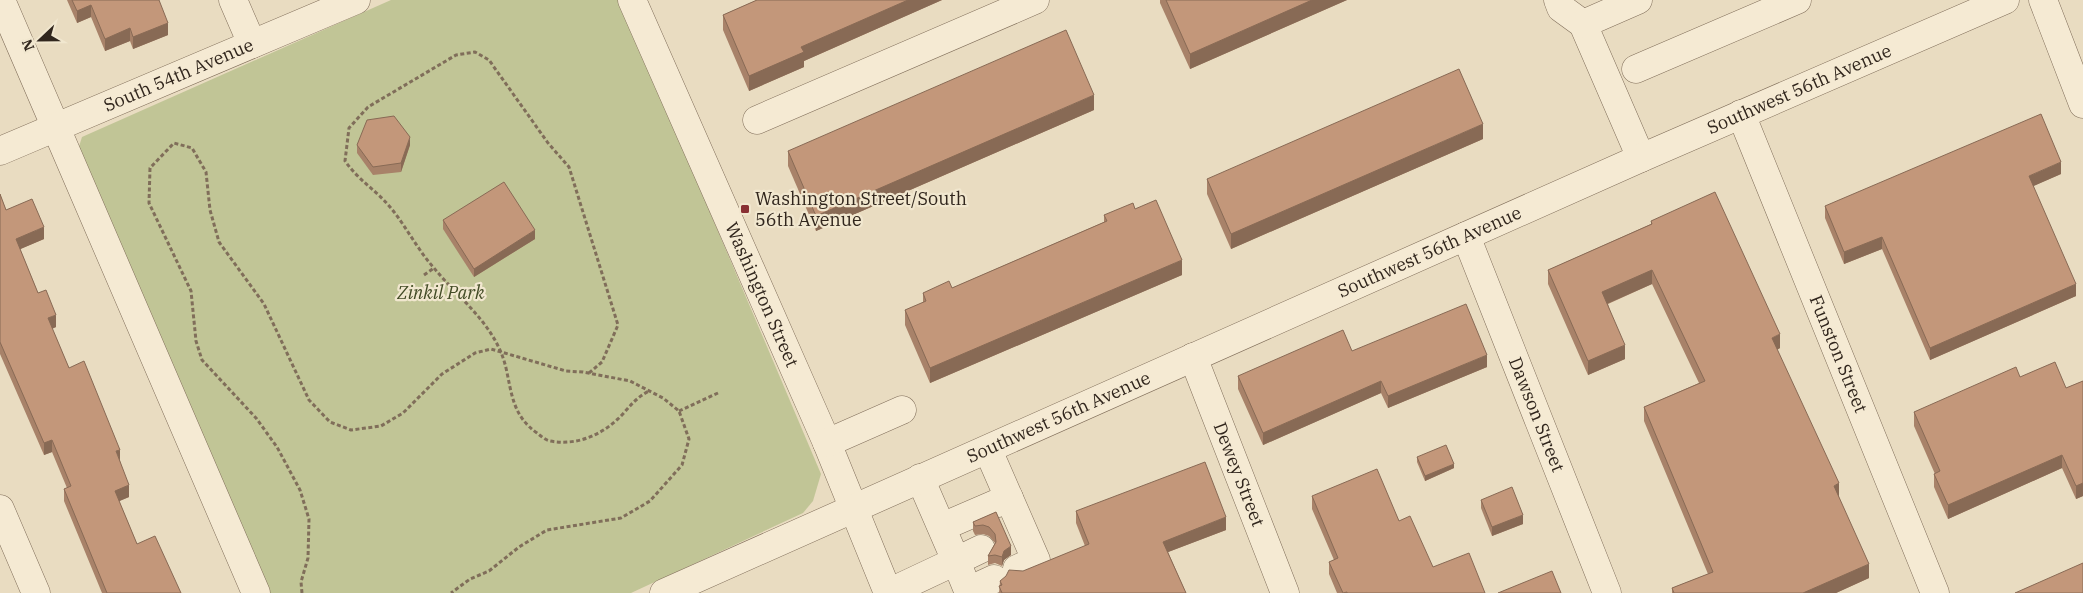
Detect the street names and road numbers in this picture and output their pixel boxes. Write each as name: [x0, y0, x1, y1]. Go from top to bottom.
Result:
street label: South 54th Avenue: [100, 33, 257, 117]
street label: Southwest 56th Avenue: [1703, 39, 1895, 139]
street label: Southwest 56th Avenue: [1334, 201, 1525, 303]
street label: Washington Street: [720, 218, 804, 371]
street label: Funston Street: [1805, 292, 1873, 416]
street label: Dawson Street: [1504, 354, 1570, 475]
street label: Southwest 56th Avenue: [963, 366, 1154, 468]
street label: Dewey Street: [1208, 419, 1270, 530]

